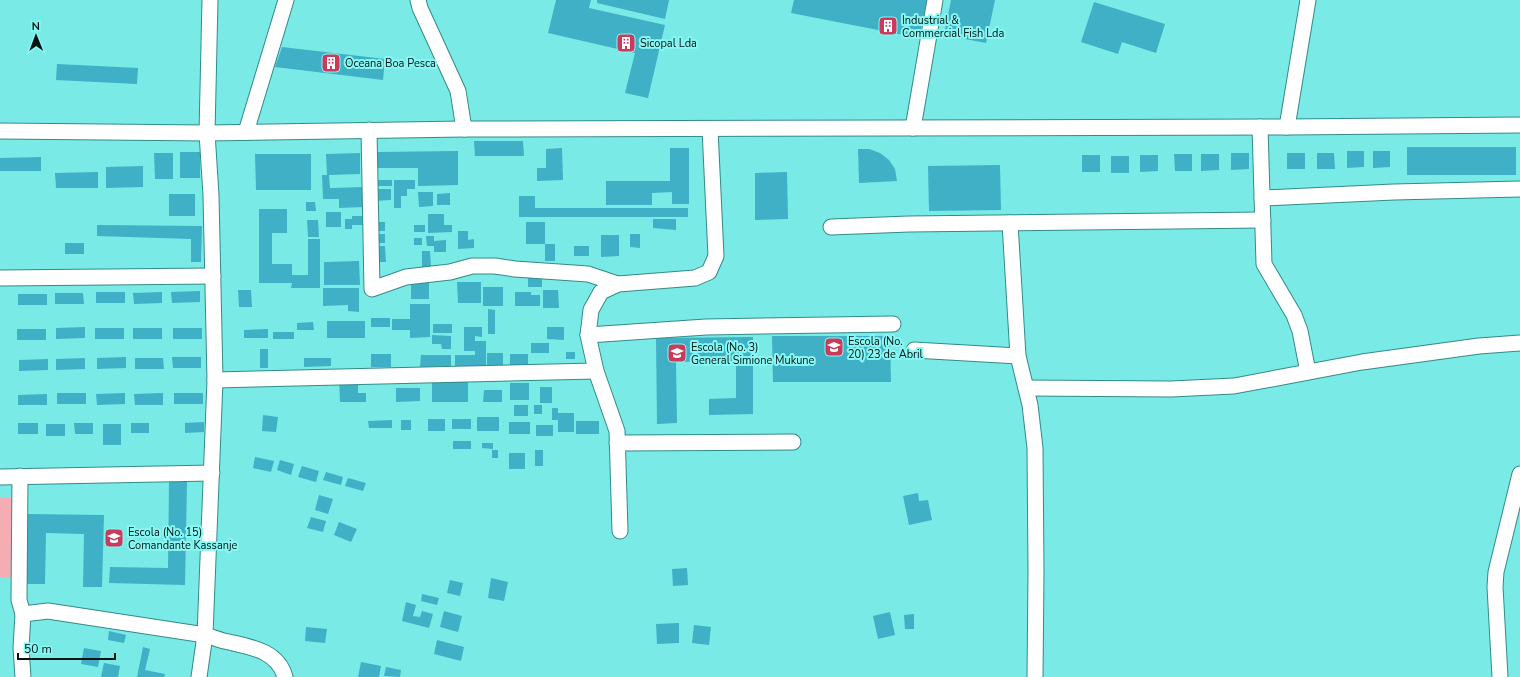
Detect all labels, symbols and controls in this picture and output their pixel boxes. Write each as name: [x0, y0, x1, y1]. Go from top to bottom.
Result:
place label: Industrial & Commercial Fish Lda: [902, 13, 1005, 41]
building icon: Industrial & Commercial Fish Lda: [877, 15, 899, 37]
north arrow: [16, 16, 56, 56]
text: N: [32, 19, 40, 34]
building icon: Sicopal Lda: [615, 32, 637, 54]
place label: Sicopal Lda: [640, 36, 697, 51]
building icon: Oceana Boa Pesca: [320, 52, 342, 74]
place label: Oceana Boa Pesca: [345, 56, 436, 71]
place label: Escola (No. 20) 23 de Abril: [848, 334, 924, 362]
school or university icon: Escola (No. 20) 23 de Abril: [823, 336, 845, 358]
place label: Escola (No. 3) General Simione Mukune: [691, 340, 815, 368]
school or university icon: Escola (No. 3) General Simione Mukune: [666, 342, 688, 364]
place label: Escola (No. 15) Comandante Kassanje: [128, 525, 238, 553]
school or university icon: Escola (No. 15) Comandante Kassanje: [103, 527, 125, 549]
scale bar: [18, 635, 115, 661]
text: 50 m: [24, 641, 52, 657]

